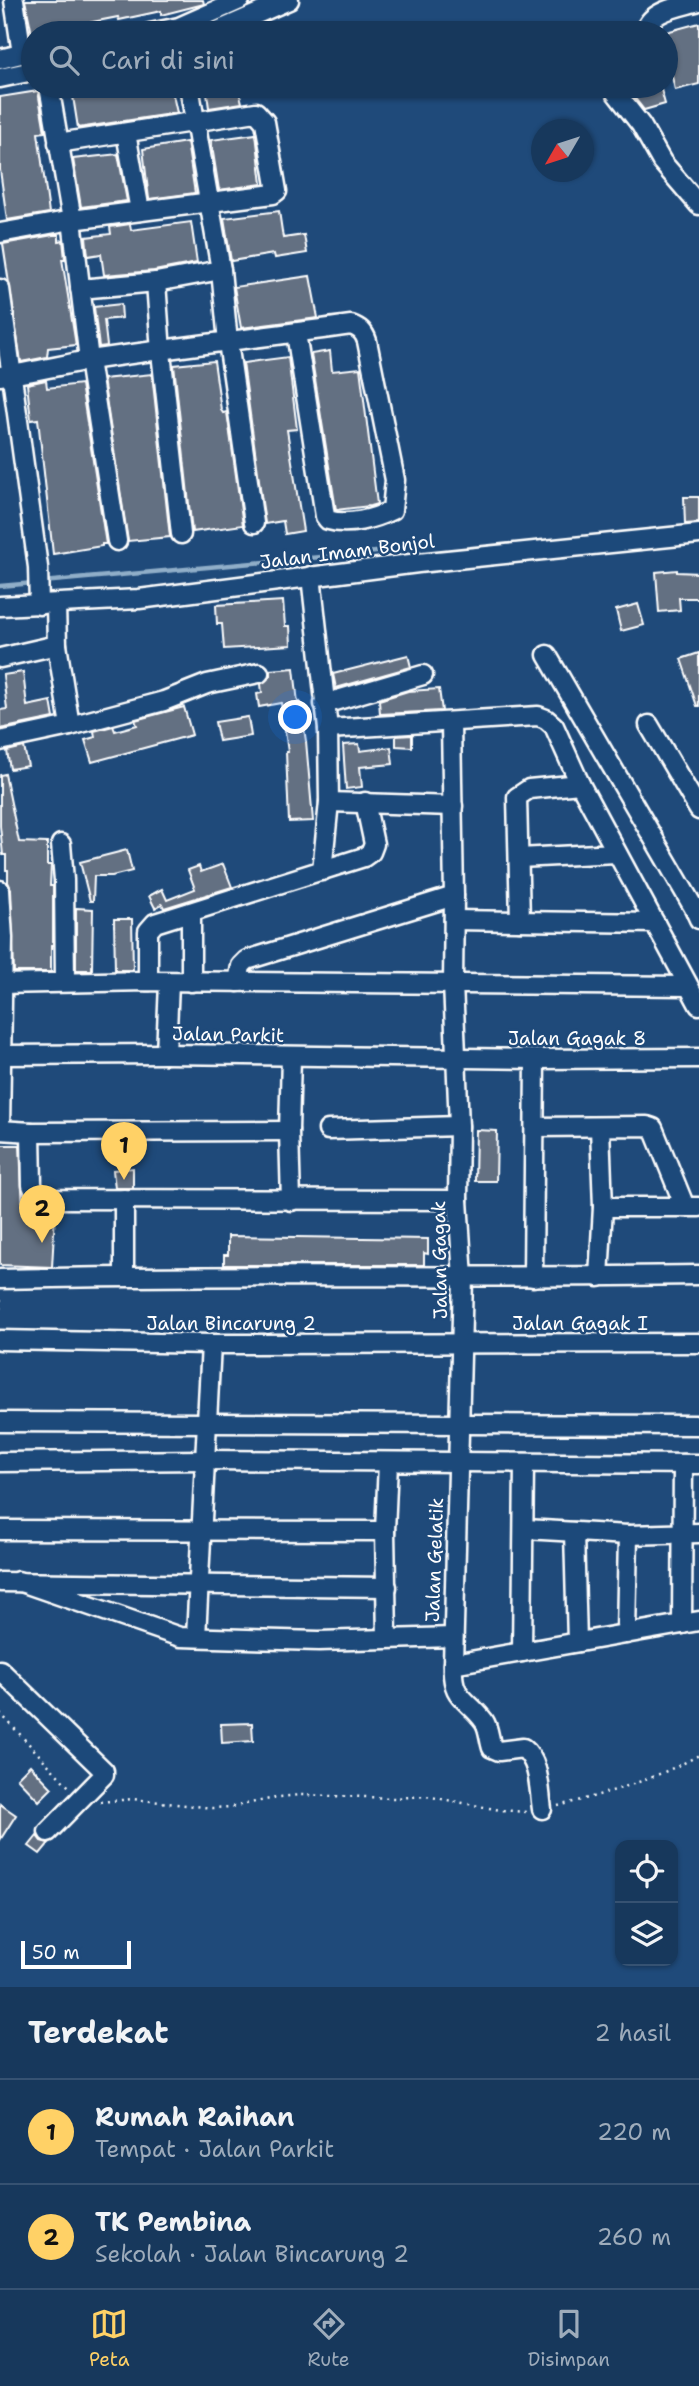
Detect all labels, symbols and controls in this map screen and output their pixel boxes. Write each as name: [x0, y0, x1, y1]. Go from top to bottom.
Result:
search box: [21, 21, 678, 98]
icon: search: [45, 41, 83, 79]
text: Cari di sini: [101, 42, 235, 77]
north arrow: [531, 119, 594, 182]
street label: Jalan Imam Bonjol: [258, 528, 436, 575]
your location: [278, 700, 312, 734]
street label: Jalan Parkit: [172, 1021, 284, 1048]
street label: Jalan Gagak 8: [508, 1026, 646, 1051]
pin: 1: [101, 1122, 147, 1180]
pin: 2: [19, 1185, 65, 1243]
street label: Jalan Gagak: [426, 1200, 453, 1320]
street label: Jalan Bincarung 2: [146, 1311, 316, 1336]
street label: Jalan Gagak I: [512, 1311, 648, 1336]
street label: Jalan Gelatik: [420, 1497, 449, 1623]
map controls: [615, 1840, 678, 1966]
button: locate: [615, 1840, 678, 1903]
button: layers: [615, 1903, 678, 1966]
scale bar: [21, 1938, 131, 1970]
text: 50 m: [32, 1940, 80, 1965]
text: Terdekat: [28, 2012, 168, 2053]
text: 2 hasil: [595, 2018, 671, 2048]
text: Rumah Raihan: [95, 2099, 294, 2134]
text: 1: [46, 2117, 56, 2147]
text: 220 m: [597, 2117, 671, 2147]
text: Tempat · Jalan Parkit: [95, 2134, 334, 2164]
text: TK Pembina: [95, 2204, 251, 2239]
text: 2: [43, 2222, 59, 2252]
text: 260 m: [597, 2222, 671, 2252]
text: Sekolah · Jalan Bincarung 2: [95, 2239, 409, 2269]
tab: Peta: [89, 2305, 129, 2372]
tab: Rute: [308, 2305, 350, 2372]
tab: Disimpan: [528, 2305, 610, 2372]

